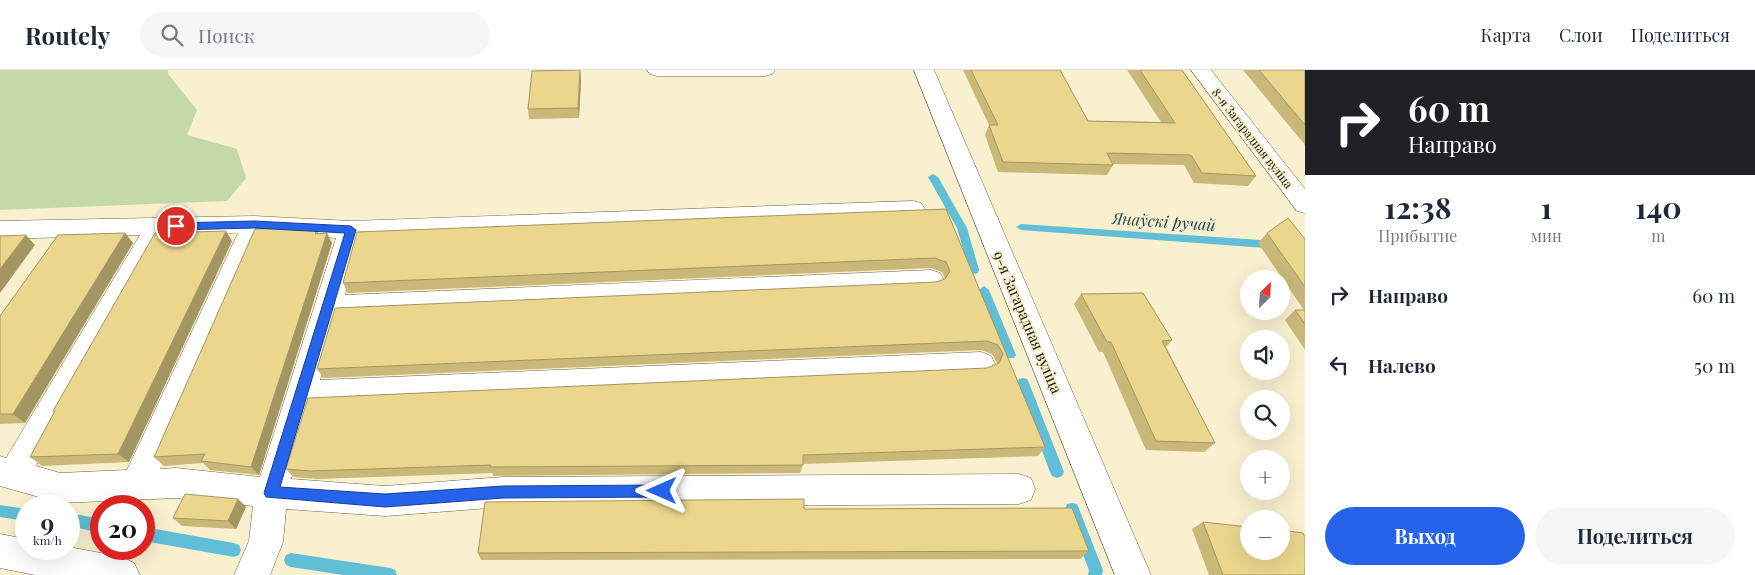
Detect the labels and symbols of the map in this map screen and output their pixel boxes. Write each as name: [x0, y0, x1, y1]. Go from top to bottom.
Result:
street label: 8-я Загарадная вуліца: [1209, 85, 1297, 191]
pin: [155, 205, 197, 247]
water label: Янаўскі ручай: [1111, 207, 1217, 235]
street label: 9-я Загарадная вуліца: [989, 248, 1067, 397]
north arrow: [1240, 270, 1290, 320]
position arrow: [635, 464, 687, 516]
speed limit sign: 20: [90, 495, 155, 560]

